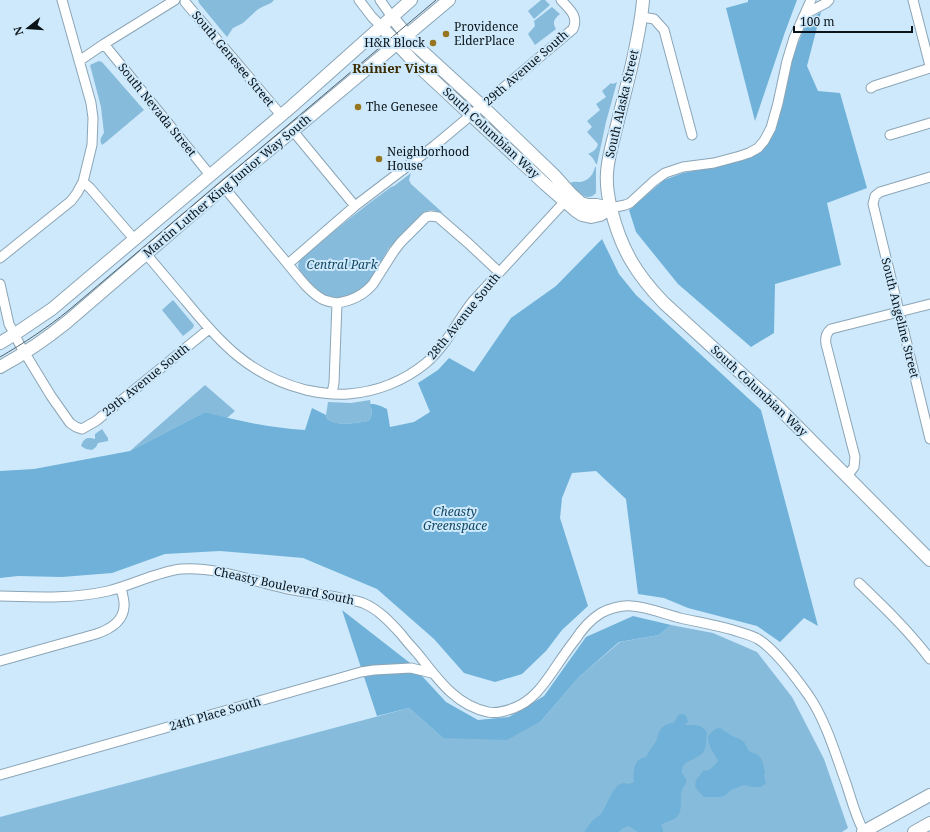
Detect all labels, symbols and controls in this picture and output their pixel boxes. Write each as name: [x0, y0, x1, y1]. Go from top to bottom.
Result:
street label: South Genesee Street: [188, 7, 278, 110]
north arrow: [8, 8, 48, 48]
scale bar: [794, 8, 912, 34]
text: 100 m: [800, 13, 835, 30]
place label: Providence ElderPlace: [454, 18, 518, 49]
text: N: [9, 24, 26, 37]
street label: 29th Avenue South: [480, 26, 572, 109]
marker: Providence ElderPlace: [441, 29, 451, 39]
place label: H&R Block: [364, 34, 426, 51]
marker: H&R Block: [428, 38, 438, 48]
street label: South Alaska Street: [601, 48, 642, 160]
street label: South Nevada Street: [114, 59, 201, 160]
district label: Rainier Vista: [352, 59, 438, 77]
street label: South Columbian Way: [439, 83, 544, 182]
place label: The Genesee: [366, 98, 438, 115]
marker: The Genesee: [353, 102, 363, 112]
street label: Martin Luther King Junior Way South: [139, 110, 315, 261]
place label: Neighborhood House: [387, 143, 470, 174]
marker: Neighborhood House: [374, 154, 384, 164]
park label: Central Park: [307, 256, 379, 273]
street label: South Angeline Street: [877, 256, 924, 380]
street label: 28th Avenue South: [423, 268, 504, 363]
street label: 29th Avenue South: [99, 339, 193, 420]
street label: South Columbian Way: [707, 341, 812, 440]
park label: Cheasty Greenspace: [423, 503, 487, 534]
street label: Cheasty Boulevard South: [212, 562, 356, 609]
street label: 24th Place South: [167, 692, 263, 735]

